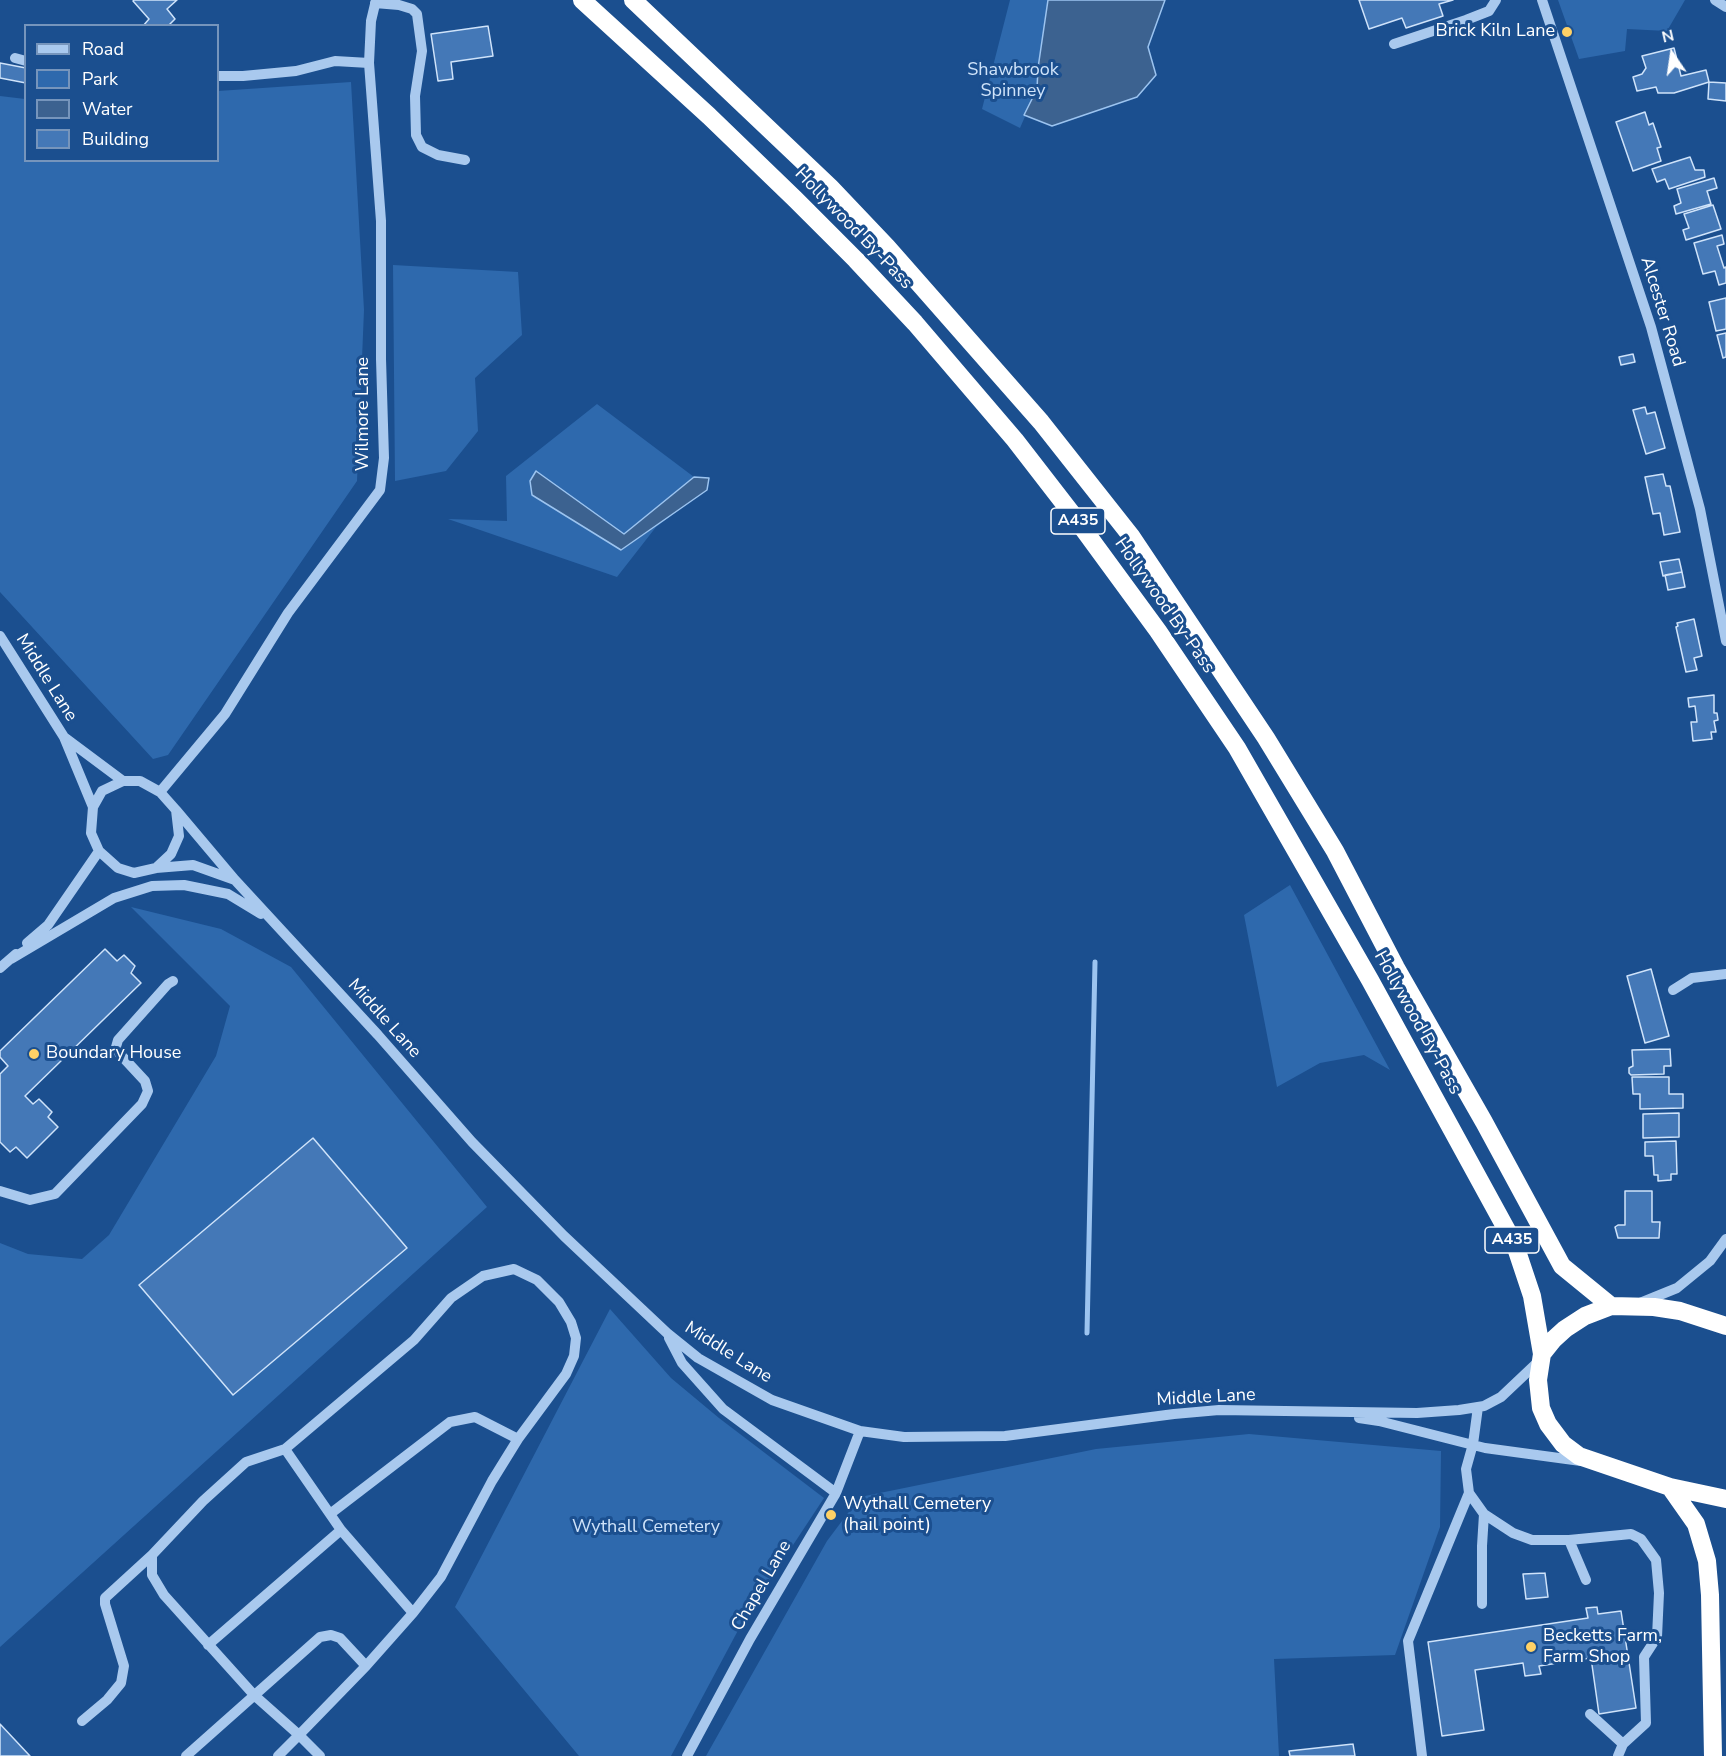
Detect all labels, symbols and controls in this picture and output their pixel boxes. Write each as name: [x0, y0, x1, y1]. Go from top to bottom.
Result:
place label: Brick Kiln Lane: [1436, 21, 1555, 43]
legend: [24, 24, 219, 162]
north arrow: [1642, 24, 1702, 84]
text: N: [1660, 24, 1676, 49]
marker: Brick Kiln Lane: [1560, 25, 1574, 39]
text: Road: [82, 37, 124, 61]
park label: Shawbrook Spinney: [967, 60, 1059, 103]
text: Park: [82, 67, 118, 91]
text: Water: [82, 97, 133, 121]
text: Building: [82, 127, 149, 151]
street label: Hollywood By-Pass: [790, 164, 916, 294]
street label: Alcester Road: [1635, 255, 1689, 369]
street label: Wilmore Lane: [353, 357, 375, 471]
road number: A435: [1051, 508, 1105, 534]
street label: Hollywood By-Pass: [1109, 534, 1219, 678]
street label: Middle Lane: [11, 630, 81, 726]
street label: Hollywood By-Pass: [1369, 948, 1465, 1098]
street label: Middle Lane: [343, 975, 425, 1063]
place label: Boundary House: [46, 1043, 181, 1065]
marker: Boundary House: [27, 1047, 41, 1061]
road number: A435: [1485, 1227, 1539, 1253]
street label: Middle Lane: [680, 1318, 776, 1388]
street label: Middle Lane: [1156, 1385, 1256, 1411]
place label: Wythall Cemetery (hail point): [843, 1494, 991, 1537]
marker: Wythall Cemetery (hail point): [824, 1508, 838, 1522]
park label: Wythall Cemetery: [572, 1517, 720, 1539]
street label: Chapel Lane: [727, 1537, 797, 1635]
place label: Becketts Farm, Farm Shop: [1543, 1626, 1662, 1668]
marker: Becketts Farm, Farm Shop: [1524, 1640, 1538, 1654]

